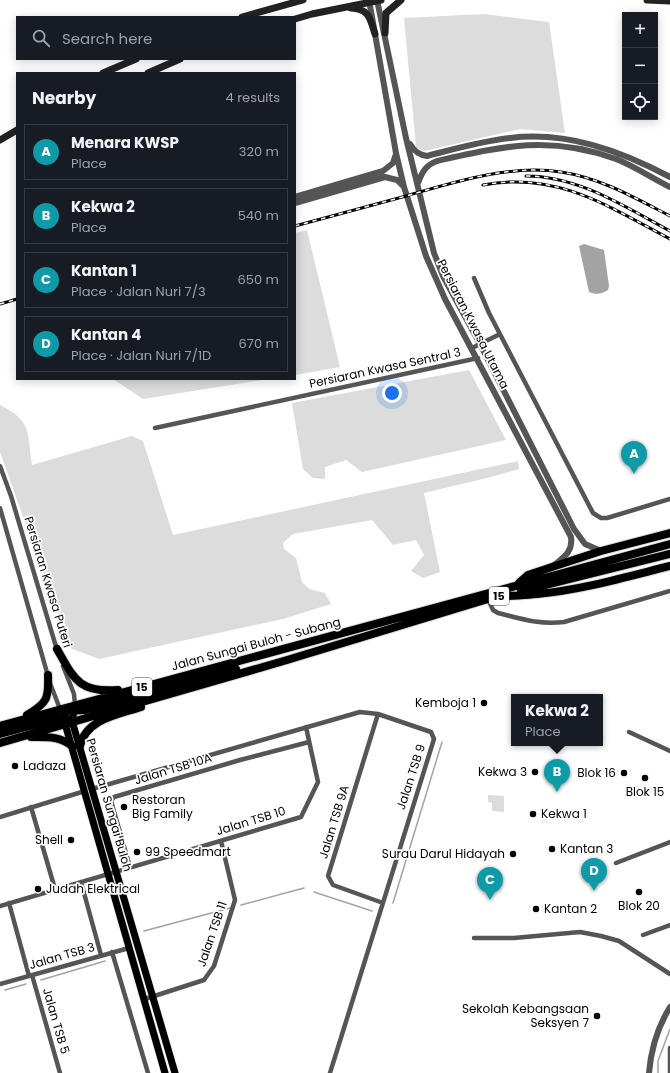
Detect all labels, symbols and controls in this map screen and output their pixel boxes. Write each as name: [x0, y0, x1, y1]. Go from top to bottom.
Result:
map controls: [622, 12, 658, 120]
button: +: [622, 12, 658, 48]
search box: [16, 16, 296, 60]
icon: search: [30, 27, 52, 49]
text: Search here: [62, 28, 152, 49]
button: −: [622, 48, 658, 84]
button: locate: [622, 84, 658, 120]
text: Nearby: [32, 86, 96, 110]
text: 4 results: [226, 88, 280, 107]
text: Menara KWSP: [71, 132, 179, 153]
text: A: [41, 142, 51, 161]
text: 320 m: [239, 142, 279, 161]
text: Place: [71, 154, 106, 173]
text: Kekwa 2: [71, 196, 135, 217]
text: B: [42, 206, 50, 225]
text: 540 m: [238, 206, 279, 225]
text: Place: [71, 218, 106, 237]
street label: Persiaran Kwasa Utama: [433, 256, 514, 392]
text: Kantan 1: [71, 260, 137, 281]
text: C: [41, 270, 51, 289]
text: 650 m: [238, 270, 279, 289]
text: Place · Jalan Nuri 7/3: [71, 282, 206, 301]
text: Kantan 4: [71, 324, 141, 345]
text: D: [41, 334, 51, 353]
text: 670 m: [239, 334, 279, 353]
street label: Persiaran Kwasa Sentral 3: [307, 343, 462, 392]
text: Place · Jalan Nuri 7/1D: [71, 346, 211, 365]
your location: [382, 383, 402, 403]
pin: A: [621, 441, 647, 474]
street label: Persiaran Kwasa Puteri: [20, 514, 77, 650]
road number: 15: [489, 587, 509, 605]
street label: Jalan Sungai Buloh - Subang: [169, 613, 342, 674]
road number: 15: [132, 678, 152, 696]
place label: Kemboja 1: [415, 694, 476, 711]
popup: [511, 694, 603, 746]
marker: Kemboja 1: [479, 698, 489, 708]
text: Kekwa 2: [525, 700, 589, 721]
text: Place: [525, 722, 561, 741]
street label: Persiaran Sungai Buloh: [82, 736, 137, 873]
street label: Jalan TSB 9: [392, 742, 429, 812]
street label: Jalan TSB 10A: [132, 749, 214, 788]
place label: Ladaza: [23, 757, 66, 774]
pin: B: [544, 759, 570, 792]
marker: Ladaza: [10, 761, 20, 771]
place label: Kekwa 3: [478, 763, 527, 780]
place label: Blok 16: [577, 764, 616, 781]
marker: Kekwa 3: [530, 767, 540, 777]
marker: Blok 16: [619, 768, 629, 778]
marker: Blok 15: [640, 773, 650, 783]
street label: Jalan TSB 9A: [314, 783, 353, 861]
place label: Blok 15: [626, 783, 664, 800]
place label: Restoran Big Family: [132, 791, 193, 822]
marker: Restoran Big Family: [119, 802, 129, 812]
street label: Jalan TSB 10: [214, 802, 288, 839]
place label: Kekwa 1: [541, 805, 587, 822]
marker: Kekwa 1: [528, 809, 538, 819]
place label: Shell: [35, 831, 63, 848]
marker: Shell: [66, 835, 76, 845]
place label: Kantan 3: [560, 840, 613, 857]
place label: 99 Speedmart: [145, 843, 231, 860]
marker: Kantan 3: [547, 844, 557, 854]
place label: Surau Darul Hidayah: [382, 845, 505, 862]
marker: 99 Speedmart: [132, 847, 142, 857]
marker: Surau Darul Hidayah: [508, 849, 518, 859]
pin: D: [581, 858, 607, 891]
pin: C: [477, 867, 503, 900]
place label: Judah Elektrical: [46, 880, 140, 897]
marker: Judah Elektrical: [33, 884, 43, 894]
marker: Blok 20: [634, 887, 644, 897]
place label: Blok 20: [618, 897, 660, 914]
street label: Jalan TSB 11: [192, 899, 231, 969]
place label: Kantan 2: [544, 900, 597, 917]
marker: Kantan 2: [531, 904, 541, 914]
street label: Jalan TSB 3: [27, 938, 97, 973]
street label: Jalan TSB 5: [39, 986, 74, 1056]
place label: Sekolah Kebangsaan Seksyen 7: [462, 1000, 589, 1031]
marker: Sekolah Kebangsaan Seksyen 7: [592, 1011, 602, 1021]

